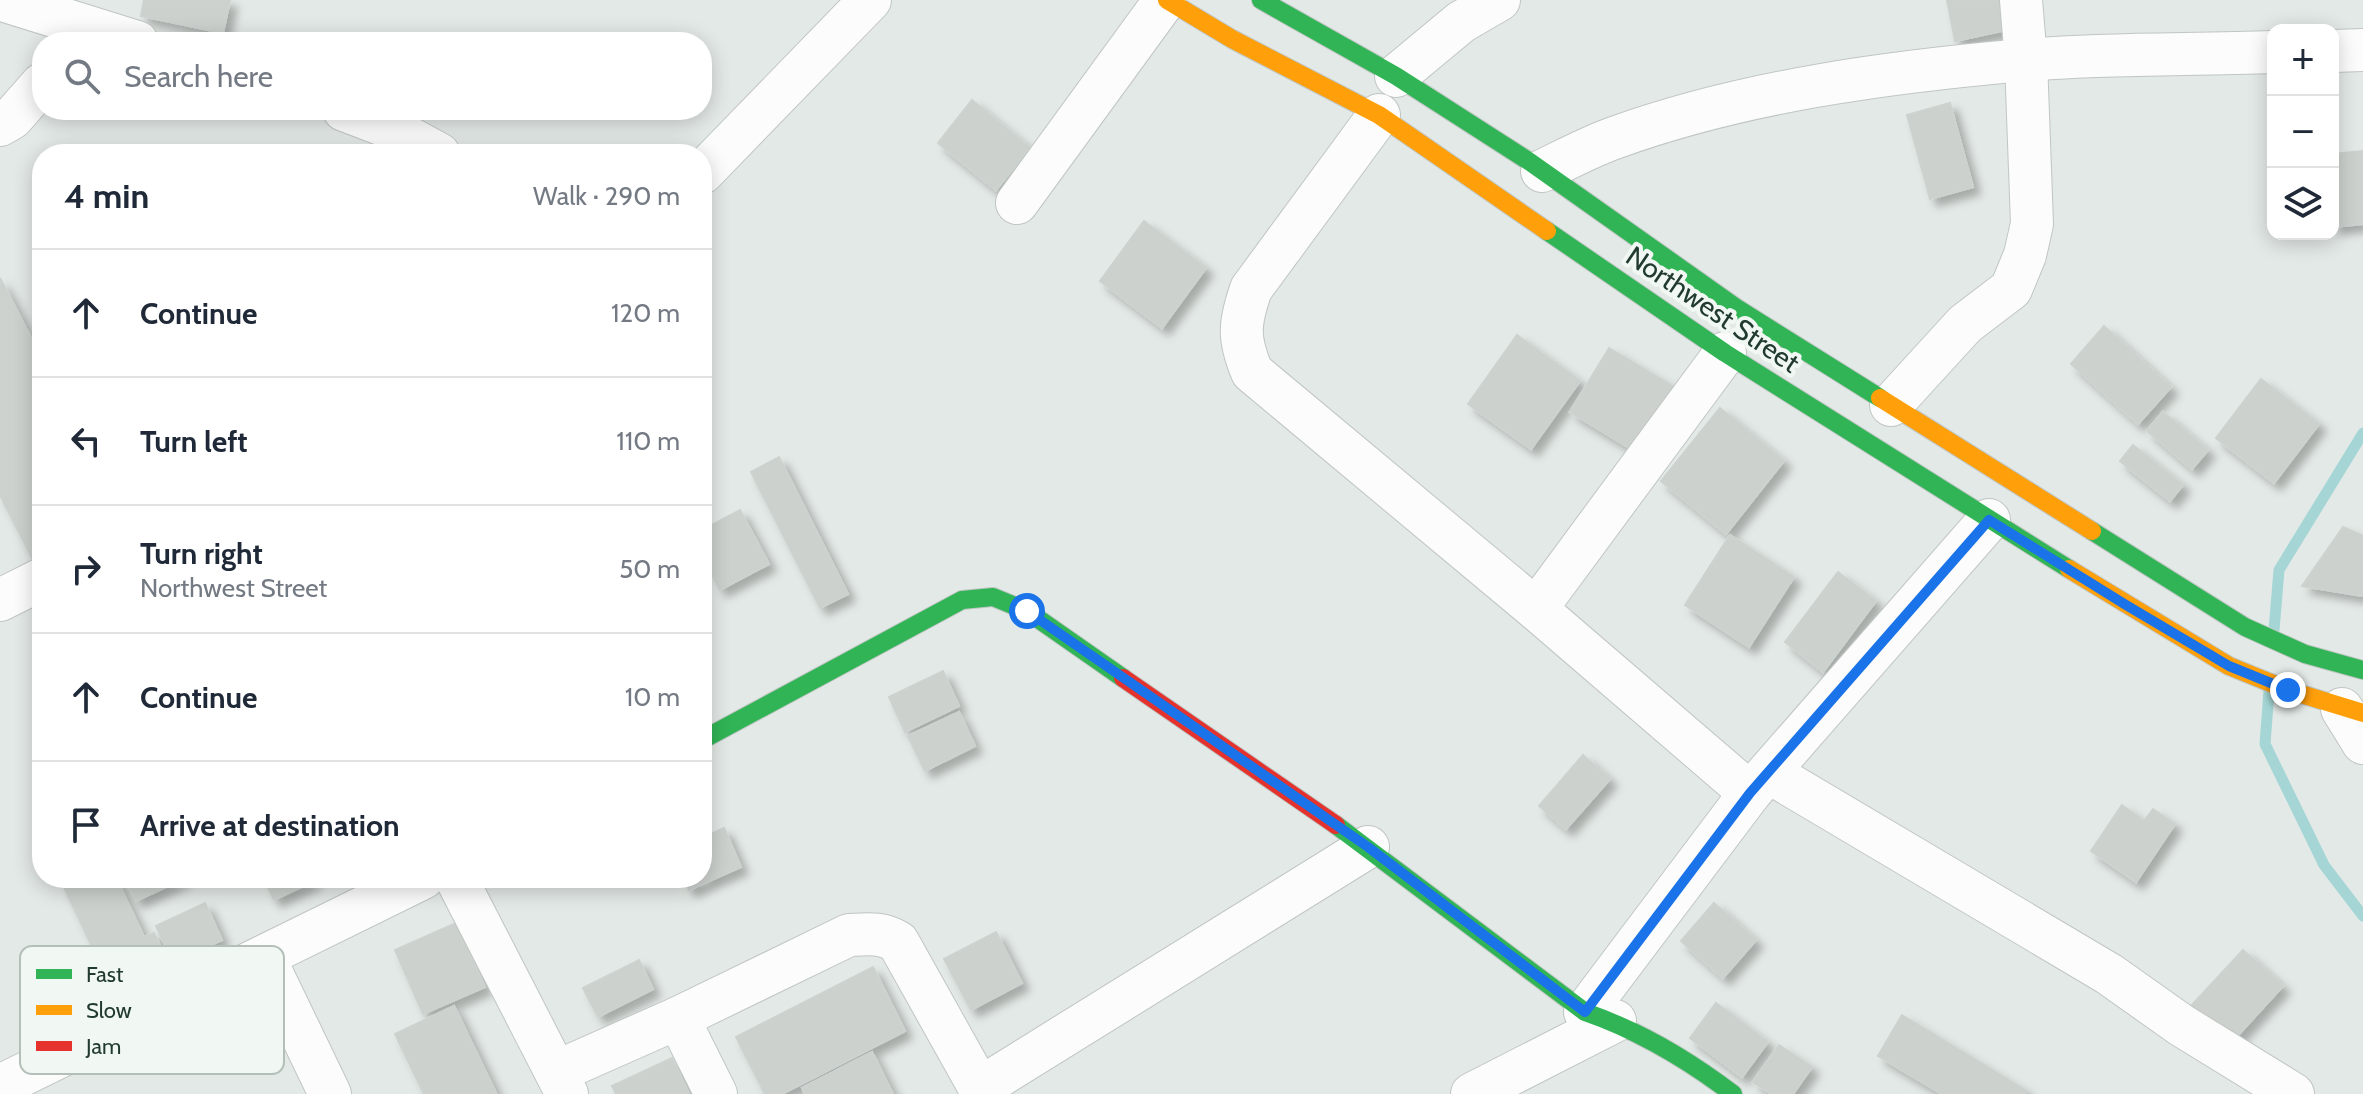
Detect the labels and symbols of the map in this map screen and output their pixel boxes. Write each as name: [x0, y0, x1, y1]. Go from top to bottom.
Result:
street label: Northwest Street: [1620, 238, 1806, 380]
route start: [1009, 593, 1045, 629]
route end: [2270, 672, 2306, 708]
legend: [20, 946, 284, 1074]
text: Fast: [86, 961, 124, 988]
text: Slow: [86, 997, 132, 1024]
text: Jam: [85, 1033, 121, 1060]

